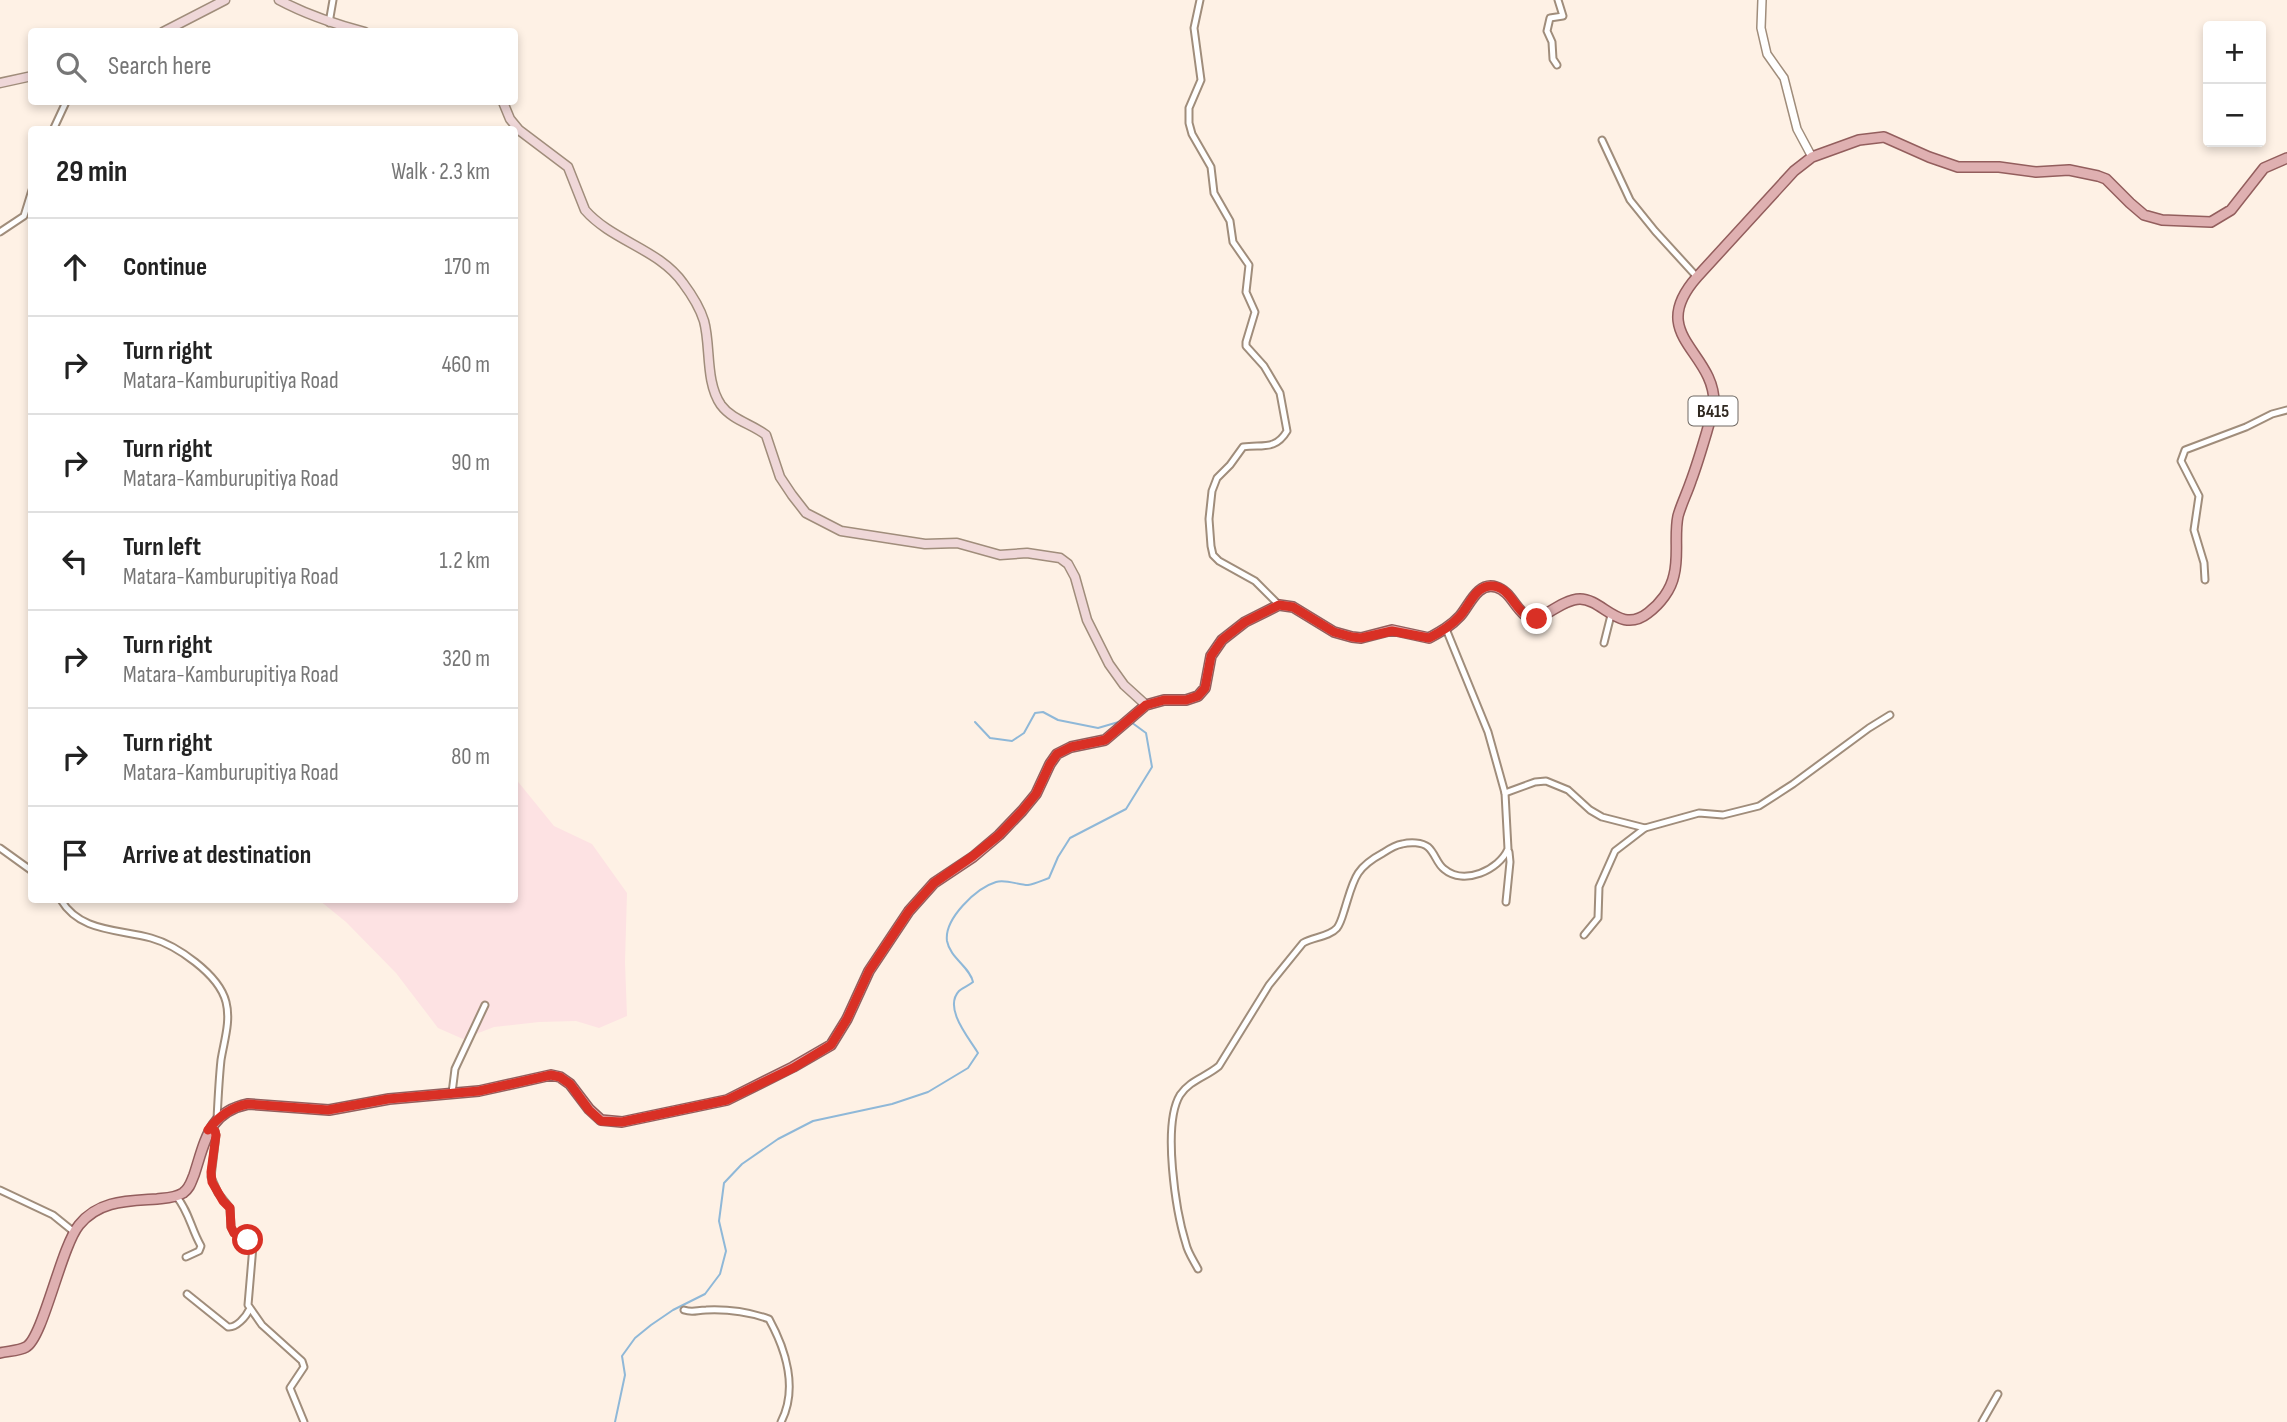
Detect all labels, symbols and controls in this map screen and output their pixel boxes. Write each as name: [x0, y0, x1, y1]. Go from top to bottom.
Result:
map controls: [2203, 21, 2266, 147]
button: +: [2203, 21, 2266, 84]
search box: [28, 28, 518, 105]
icon: search: [52, 48, 90, 86]
text: Search here: [108, 51, 211, 82]
button: −: [2203, 84, 2266, 147]
text: 29 min: [56, 154, 127, 190]
text: Walk · 2.3 km: [391, 158, 490, 186]
icon: ahead: [56, 248, 94, 286]
text: Continue: [123, 252, 207, 283]
text: 170 m: [444, 253, 490, 281]
text: Turn right: [123, 336, 212, 367]
icon: right: [56, 346, 94, 384]
text: 460 m: [442, 351, 490, 379]
text: Matara-Kamburupitiya Road: [123, 367, 339, 395]
road number: B415: [1688, 396, 1738, 426]
text: Turn right: [123, 434, 212, 465]
icon: right: [56, 444, 94, 482]
text: 90 m: [451, 449, 490, 477]
text: Matara-Kamburupitiya Road: [123, 465, 339, 493]
text: Turn left: [123, 532, 201, 563]
icon: left: [56, 542, 94, 580]
text: 1.2 km: [440, 547, 490, 575]
text: Matara-Kamburupitiya Road: [123, 563, 339, 591]
route end: [1521, 603, 1552, 634]
text: Turn right: [123, 630, 212, 661]
icon: right: [56, 640, 94, 678]
text: 320 m: [442, 645, 490, 673]
text: Matara-Kamburupitiya Road: [123, 661, 339, 689]
text: Turn right: [123, 728, 212, 759]
icon: right: [56, 738, 94, 776]
text: 80 m: [451, 743, 490, 771]
text: Matara-Kamburupitiya Road: [123, 759, 339, 787]
icon: arrive: [56, 836, 94, 874]
text: Arrive at destination: [123, 840, 311, 871]
route start: [232, 1224, 263, 1255]

